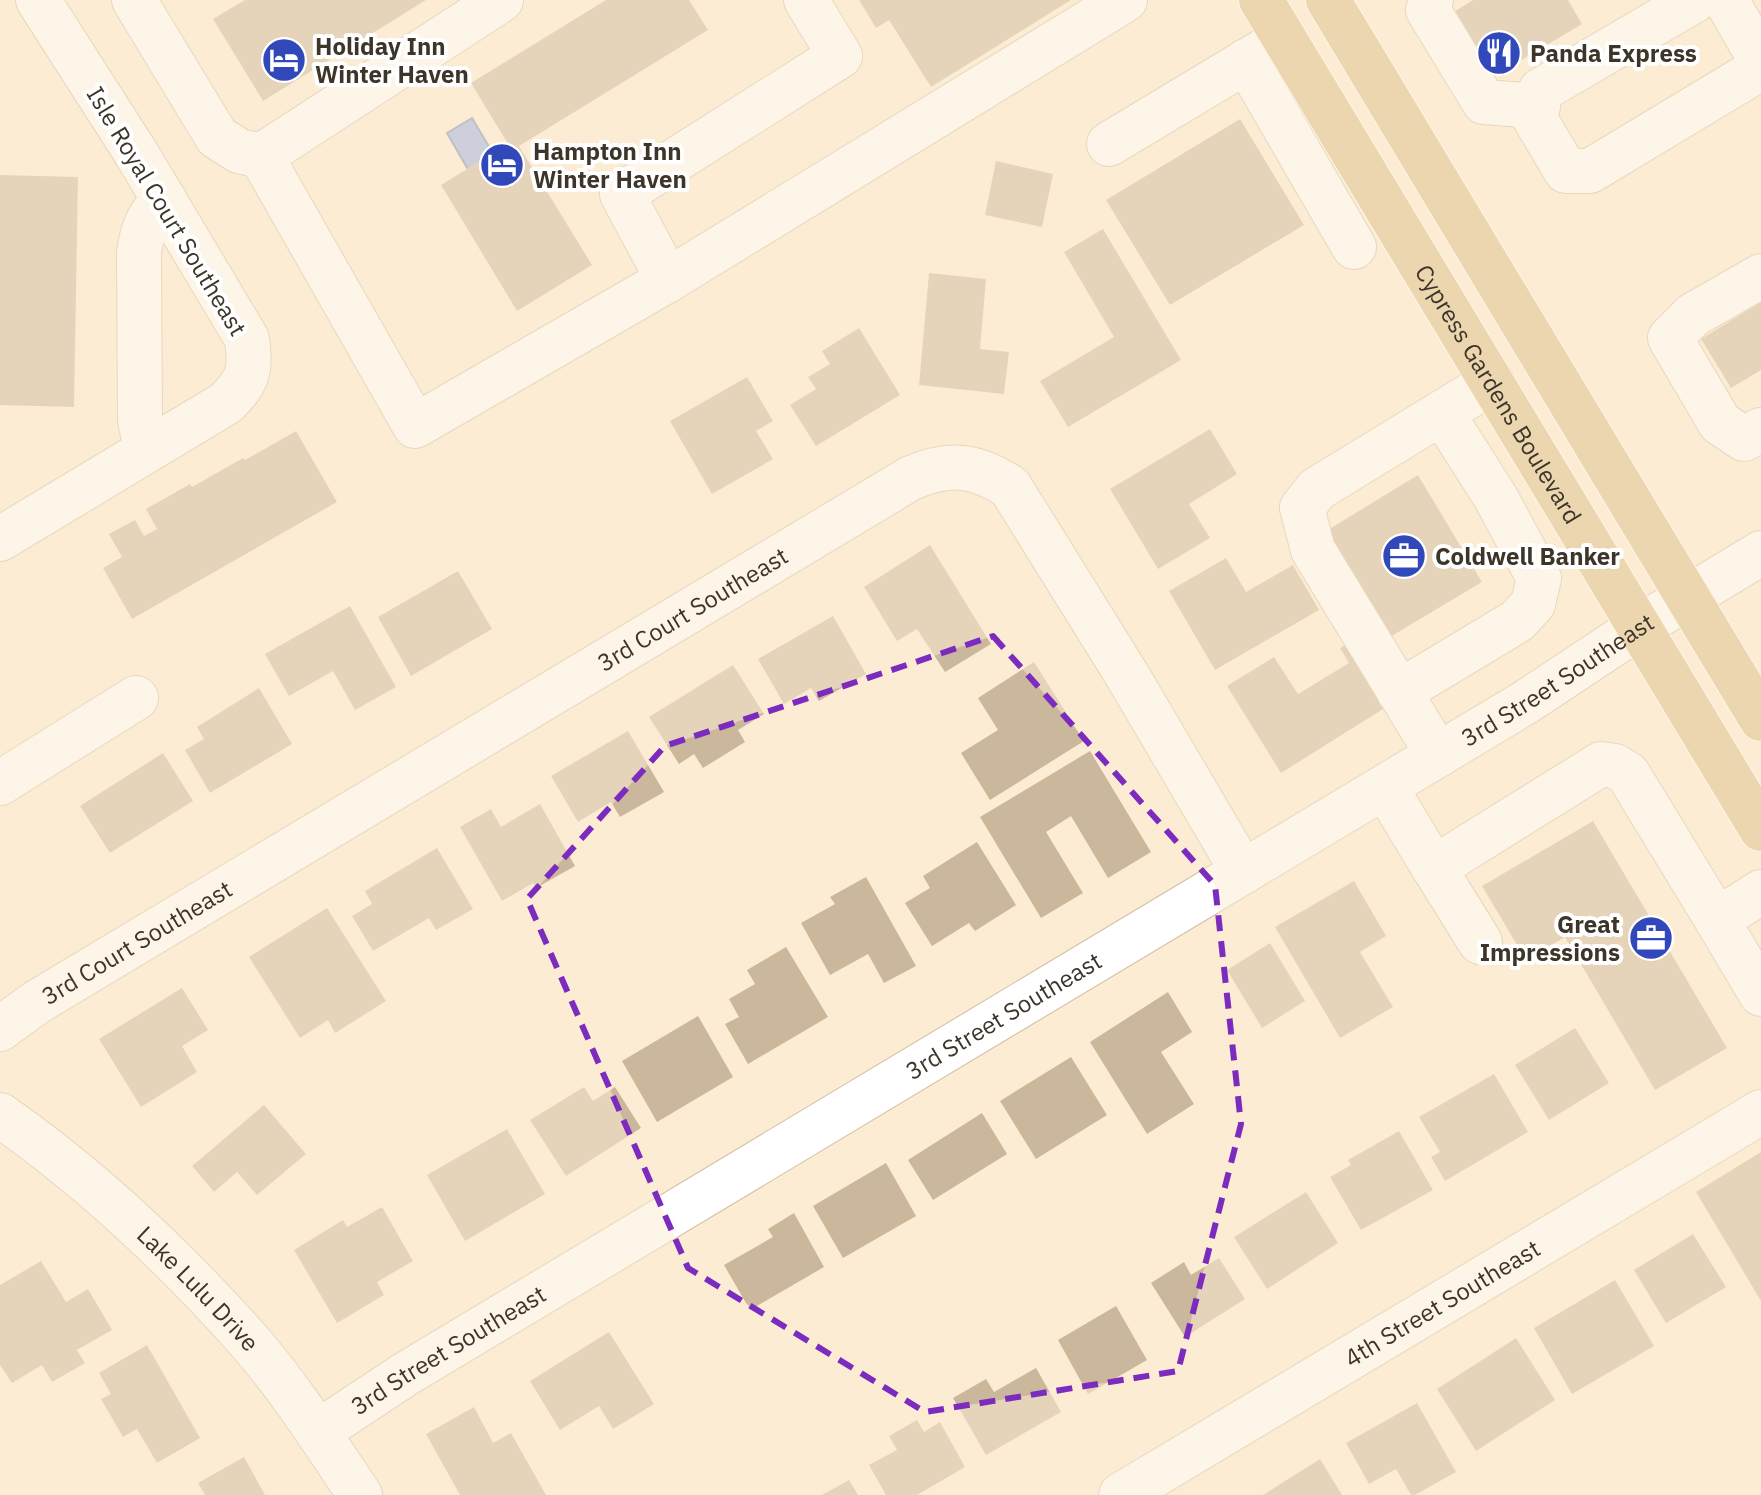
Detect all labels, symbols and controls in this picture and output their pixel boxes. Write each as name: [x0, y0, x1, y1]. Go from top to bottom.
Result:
restaurant icon: Panda Express: [1475, 29, 1523, 77]
place label: Holiday Inn Winter Haven: [315, 30, 469, 90]
hotel icon: Holiday Inn Winter Haven: [260, 36, 308, 84]
place label: Panda Express: [1530, 37, 1697, 69]
street label: Isle Royal Court Southeast: [80, 80, 254, 342]
place label: Hampton Inn Winter Haven: [533, 135, 687, 195]
hotel icon: Hampton Inn Winter Haven: [478, 141, 526, 189]
street label: Cypress Gardens Boulevard: [1408, 258, 1589, 529]
office icon: Coldwell Banker: [1380, 532, 1428, 580]
street label: 3rd Court Southeast: [591, 540, 794, 679]
place label: Coldwell Banker: [1435, 540, 1620, 572]
street label: 3rd Street Southeast: [1455, 606, 1660, 753]
street label: 3rd Court Southeast: [35, 873, 238, 1012]
place label: Great Impressions: [1480, 908, 1620, 968]
office icon: Great Impressions: [1627, 914, 1675, 962]
street label: 3rd Street Southeast: [899, 944, 1107, 1087]
street label: Lake Lulu Drive: [130, 1219, 267, 1358]
street label: 4th Street Southeast: [1338, 1232, 1546, 1374]
street label: 3rd Street Southeast: [344, 1278, 552, 1422]

